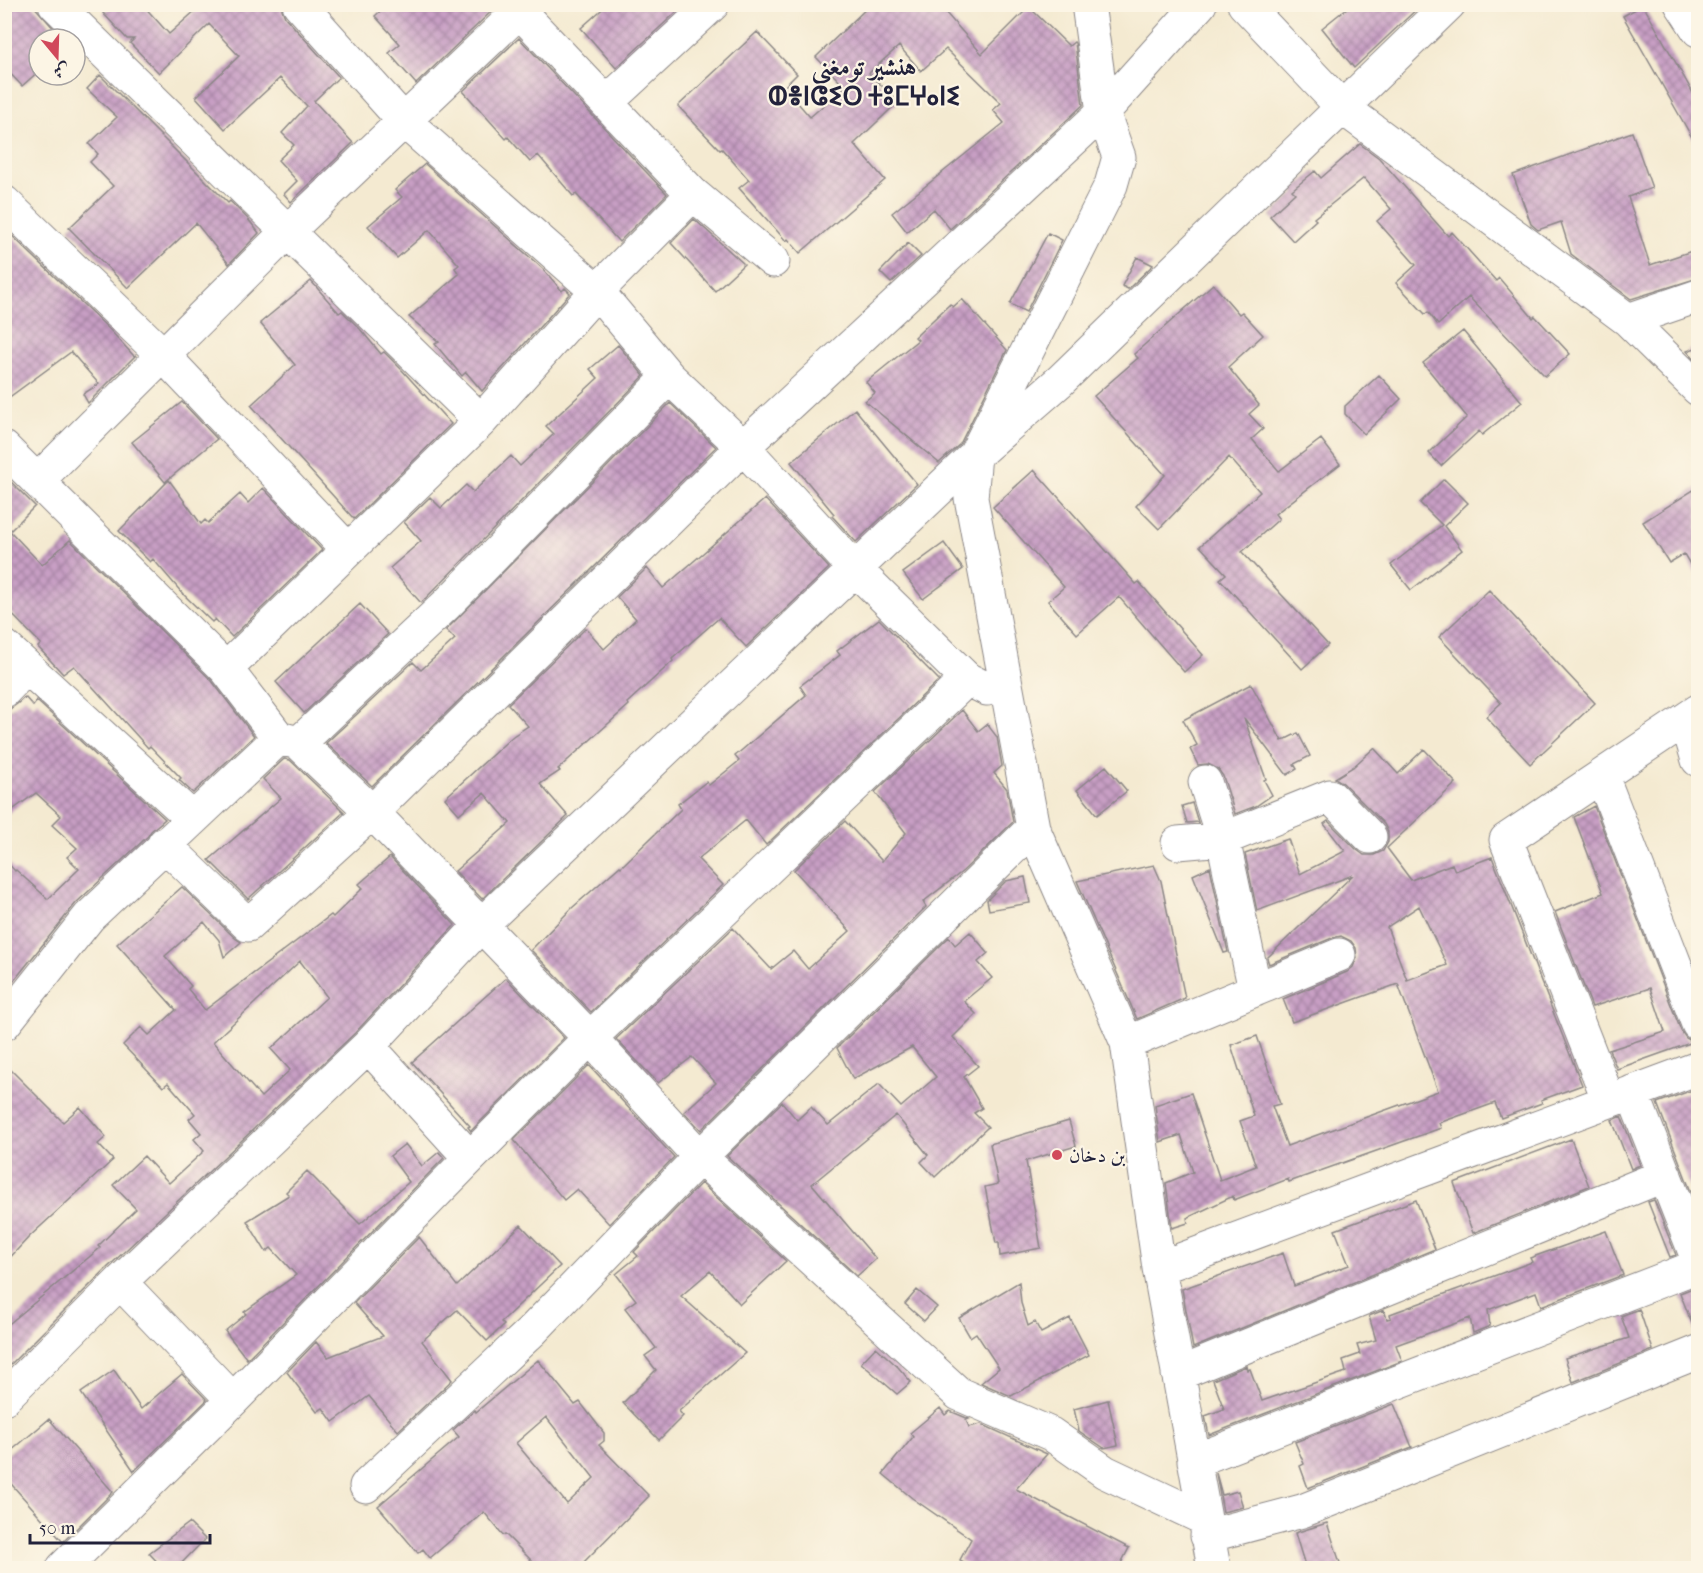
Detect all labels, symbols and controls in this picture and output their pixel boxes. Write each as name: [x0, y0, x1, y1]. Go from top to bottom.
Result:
north arrow: [27, 27, 87, 87]
district label: هنشير تومغني ⵀⴻⵏⵛⵉⵔ ⵜⵓⵎⵖⴰⵏⵉ: [768, 51, 960, 112]
text: ش: [51, 59, 72, 82]
place label: بن دخان: [1069, 1144, 1126, 1167]
marker: بن دخان: [1050, 1148, 1064, 1162]
scale bar: [30, 1507, 210, 1545]
text: 50 m: [39, 1518, 76, 1539]

